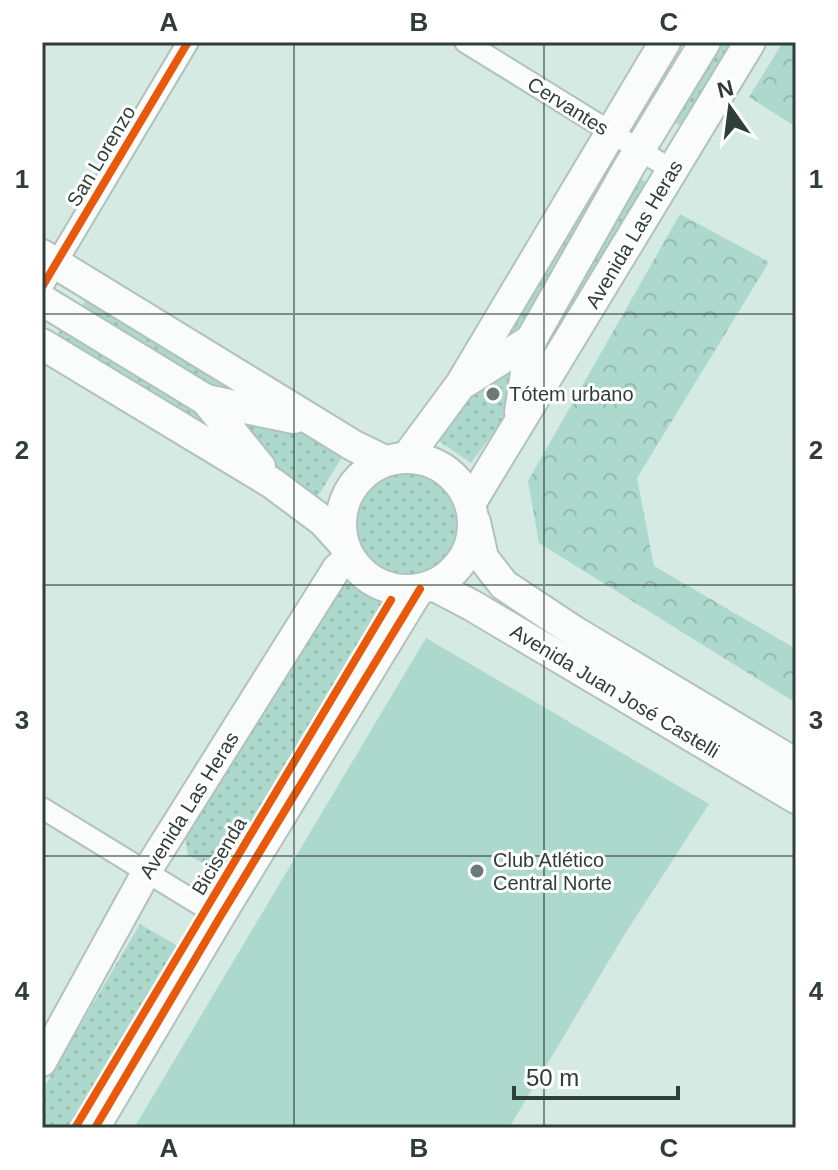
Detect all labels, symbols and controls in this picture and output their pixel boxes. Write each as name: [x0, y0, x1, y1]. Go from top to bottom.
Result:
text: A: [160, 7, 179, 37]
text: B: [410, 7, 428, 37]
text: C: [660, 7, 679, 37]
north arrow: [690, 68, 770, 148]
street label: Cervantes: [524, 73, 612, 139]
text: N: [715, 75, 736, 103]
street label: San Lorenzo: [62, 102, 140, 210]
street label: Avenida Las Heras: [581, 156, 687, 312]
text: 1: [15, 164, 29, 194]
text: 1: [809, 164, 823, 194]
place label: Tótem urbano: [509, 383, 634, 405]
marker: Tótem urbano: [484, 385, 502, 403]
text: 2: [15, 435, 29, 465]
text: 2: [809, 435, 823, 465]
street label: Avenida Juan José Castelli: [507, 620, 723, 762]
text: 3: [15, 705, 29, 735]
text: 3: [809, 705, 823, 735]
street label: Avenida Las Heras: [135, 728, 243, 882]
street label: Bicisenda: [187, 812, 251, 899]
place label: Club Atlético Central Norte: [493, 849, 612, 894]
marker: Club Atlético Central Norte: [468, 862, 486, 880]
text: 4: [15, 976, 30, 1006]
text: 4: [809, 976, 824, 1006]
scale bar: [514, 1050, 678, 1100]
text: 50 m: [526, 1064, 579, 1091]
text: A: [160, 1133, 179, 1163]
text: B: [410, 1133, 428, 1163]
text: C: [660, 1133, 679, 1163]

